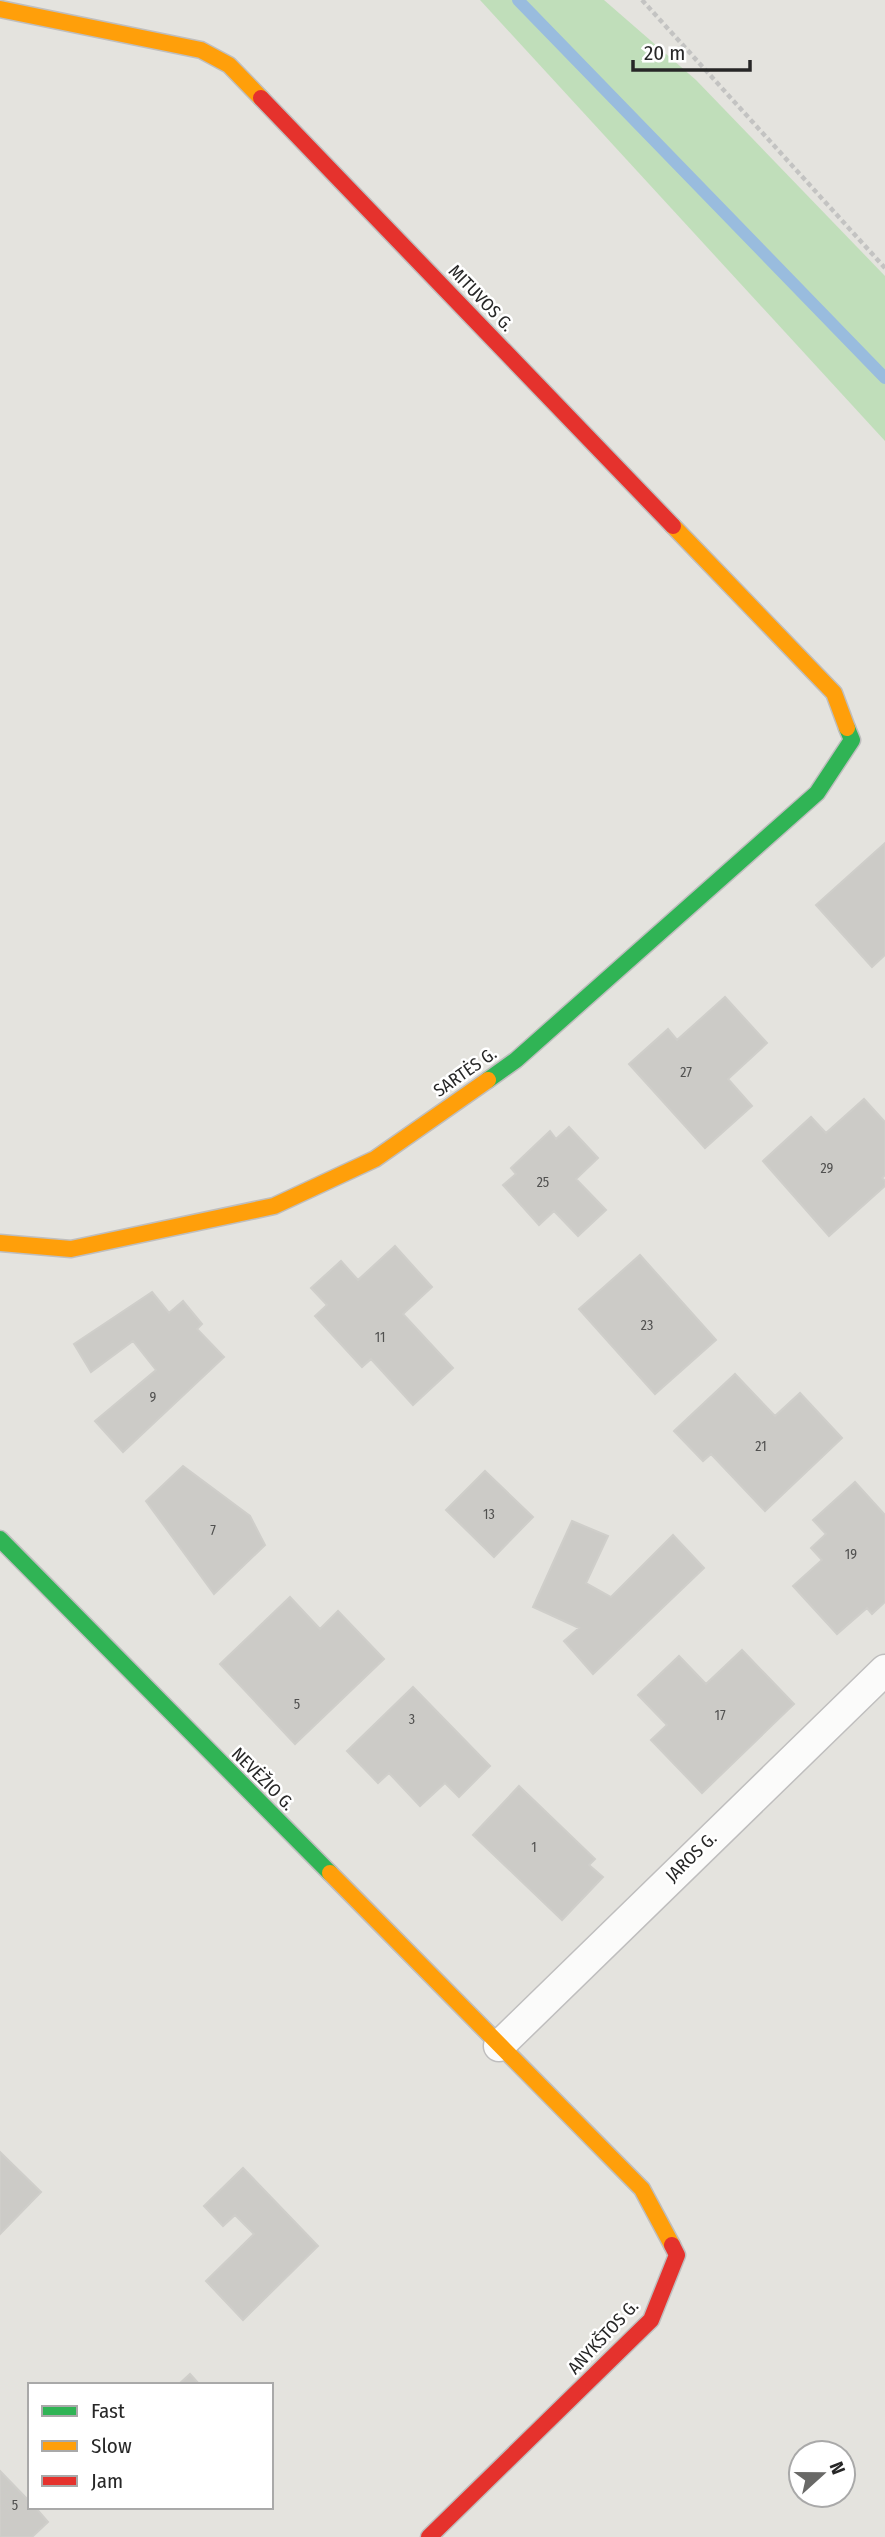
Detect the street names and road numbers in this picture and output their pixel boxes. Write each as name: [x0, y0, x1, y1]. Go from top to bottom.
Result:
street label: MITUVOS G.: [444, 260, 518, 336]
street label: SARTĖS G.: [429, 1042, 501, 1102]
street label: NEVĖŽIO G.: [227, 1743, 299, 1815]
street label: JAROS G.: [661, 1827, 721, 1887]
street label: ANYKŠTOS G.: [563, 2295, 643, 2379]

